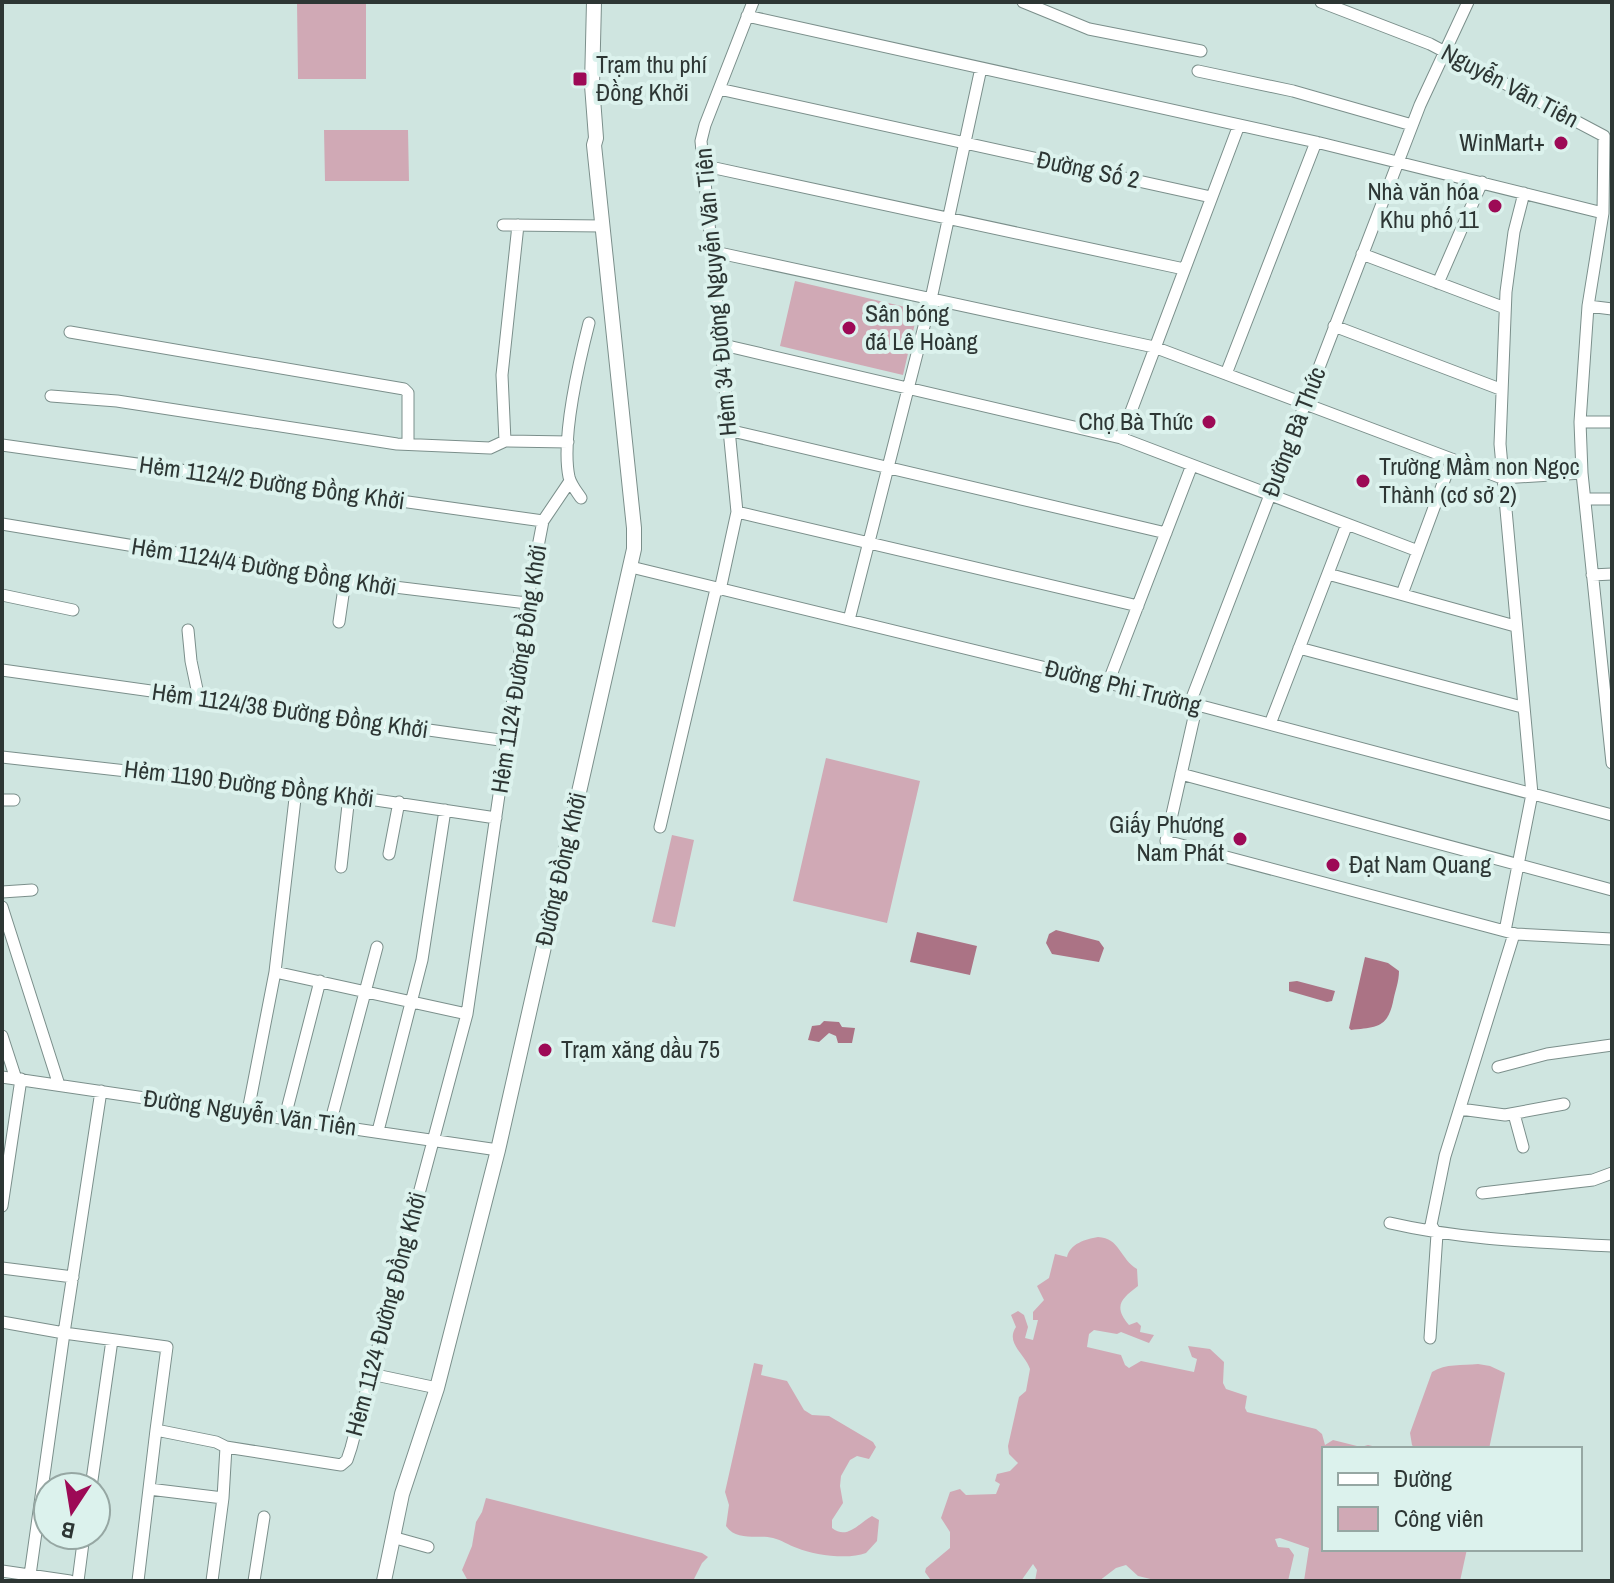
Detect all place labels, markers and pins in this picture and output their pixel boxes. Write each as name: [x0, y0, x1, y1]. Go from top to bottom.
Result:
place label: Trạm thu phí Đồng Khởi: [596, 48, 707, 108]
marker: Trạm thu phí Đồng Khởi: [571, 70, 589, 88]
place label: WinMart+: [1459, 126, 1545, 158]
marker: WinMart+: [1552, 134, 1570, 152]
place label: Nhà văn hóa Khu phố 11: [1367, 175, 1479, 235]
marker: Nhà văn hóa Khu phố 11: [1486, 197, 1504, 215]
place label: Sân bóng đá Lê Hoàng: [865, 297, 978, 357]
marker: Sân bóng đá Lê Hoàng: [840, 319, 858, 337]
place label: Chợ Bà Thức: [1078, 405, 1193, 437]
marker: Chợ Bà Thức: [1200, 413, 1218, 431]
place label: Trường Mầm non Ngọc Thành (cơ sở 2): [1379, 450, 1580, 510]
marker: Trường Mầm non Ngọc Thành (cơ sở 2): [1354, 472, 1372, 490]
place label: Giấy Phương Nam Phát: [1109, 808, 1225, 868]
marker: Giấy Phương Nam Phát: [1231, 830, 1249, 848]
place label: Đạt Nam Quang: [1349, 848, 1491, 880]
marker: Đạt Nam Quang: [1324, 856, 1342, 874]
place label: Trạm xăng dầu 75: [561, 1033, 720, 1065]
marker: Trạm xăng dầu 75: [536, 1041, 554, 1059]

